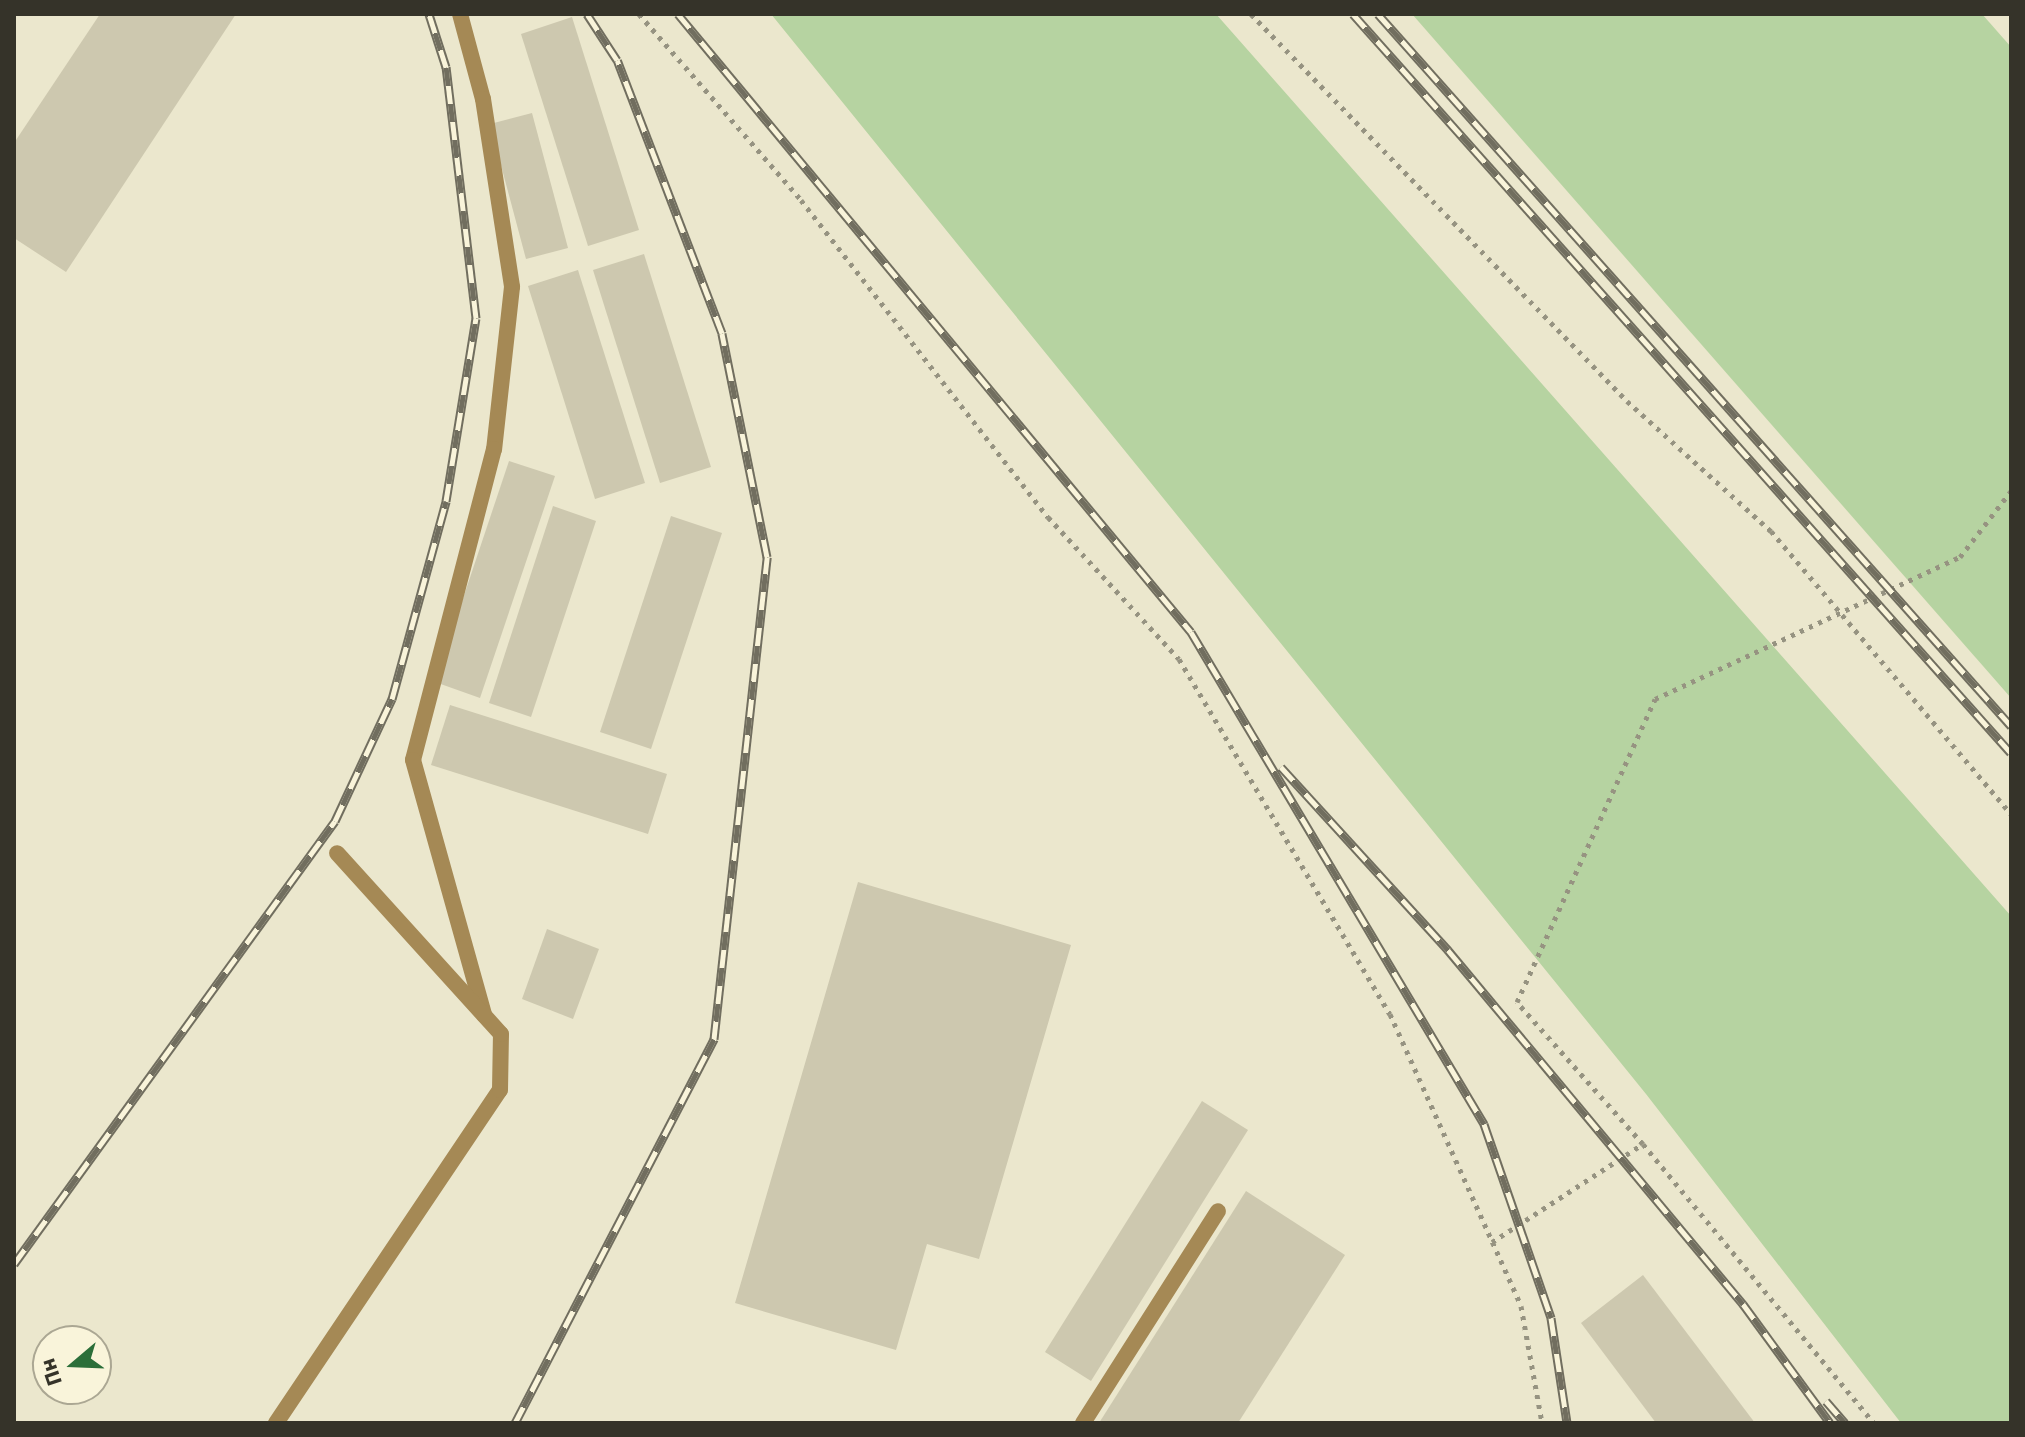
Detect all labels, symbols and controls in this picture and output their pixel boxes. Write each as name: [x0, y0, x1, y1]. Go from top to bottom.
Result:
north arrow: [32, 1325, 112, 1405]
text: Пн: [32, 1354, 71, 1390]

